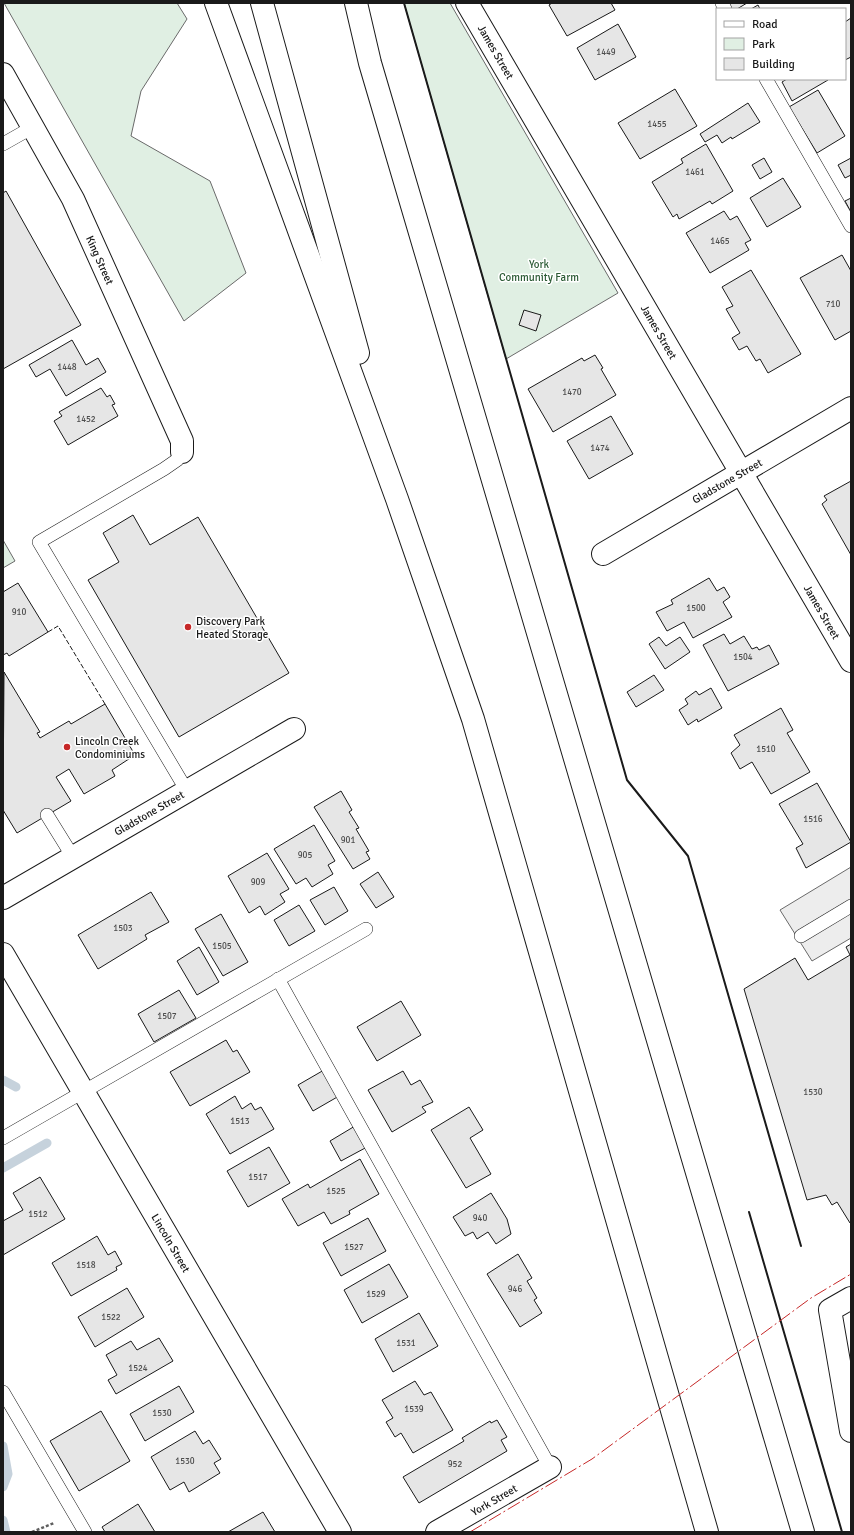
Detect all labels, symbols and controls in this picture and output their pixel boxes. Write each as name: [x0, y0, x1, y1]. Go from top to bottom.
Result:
legend: [716, 8, 846, 80]
text: Road: [752, 17, 778, 32]
street label: James Street: [475, 23, 516, 82]
text: Park: [752, 37, 775, 52]
house number: 1449: [596, 47, 616, 58]
text: Building: [752, 57, 795, 72]
house number: 1455: [647, 119, 667, 130]
house number: 1461: [685, 167, 705, 178]
street label: King Street: [83, 234, 116, 287]
house number: 1465: [710, 236, 730, 247]
park label: York Community Farm: [499, 258, 579, 284]
house number: 710: [826, 299, 840, 310]
street label: James Street: [638, 303, 679, 362]
house number: 1448: [57, 362, 77, 373]
house number: 1470: [562, 387, 582, 398]
house number: 1452: [76, 414, 96, 425]
house number: 1474: [590, 443, 610, 454]
street label: Gladstone Street: [690, 456, 765, 507]
street label: James Street: [801, 583, 842, 642]
house number: 1500: [686, 603, 706, 614]
house number: 910: [12, 607, 26, 618]
place label: Discovery Park Heated Storage: [196, 615, 268, 641]
marker: Discovery Park Heated Storage: [183, 622, 193, 632]
house number: 1504: [733, 652, 753, 663]
place label: Lincoln Creek Condominiums: [75, 735, 145, 761]
marker: Lincoln Creek Condominiums: [62, 742, 72, 752]
house number: 1510: [756, 744, 776, 755]
street label: Gladstone Street: [112, 788, 187, 839]
house number: 1516: [803, 814, 823, 825]
house number: 901: [341, 835, 355, 846]
house number: 905: [298, 850, 312, 861]
house number: 909: [251, 877, 265, 888]
house number: 1503: [113, 923, 133, 934]
house number: 1505: [212, 941, 232, 952]
house number: 1507: [157, 1011, 177, 1022]
house number: 1530: [803, 1087, 823, 1098]
house number: 1513: [230, 1116, 250, 1127]
house number: 1517: [248, 1172, 268, 1183]
house number: 1525: [326, 1186, 346, 1197]
house number: 1512: [28, 1209, 48, 1220]
street label: Lincoln Street: [149, 1212, 193, 1275]
house number: 940: [473, 1213, 487, 1224]
house number: 1527: [344, 1242, 364, 1253]
house number: 1518: [76, 1260, 96, 1271]
house number: 946: [508, 1284, 522, 1295]
house number: 1529: [366, 1289, 386, 1300]
house number: 1522: [101, 1312, 121, 1323]
house number: 1531: [396, 1338, 416, 1349]
house number: 1524: [128, 1363, 148, 1374]
house number: 1539: [404, 1404, 424, 1415]
house number: 1530: [152, 1408, 172, 1419]
house number: 1530: [175, 1456, 195, 1467]
house number: 952: [448, 1459, 462, 1470]
street label: York Street: [469, 1482, 520, 1519]

